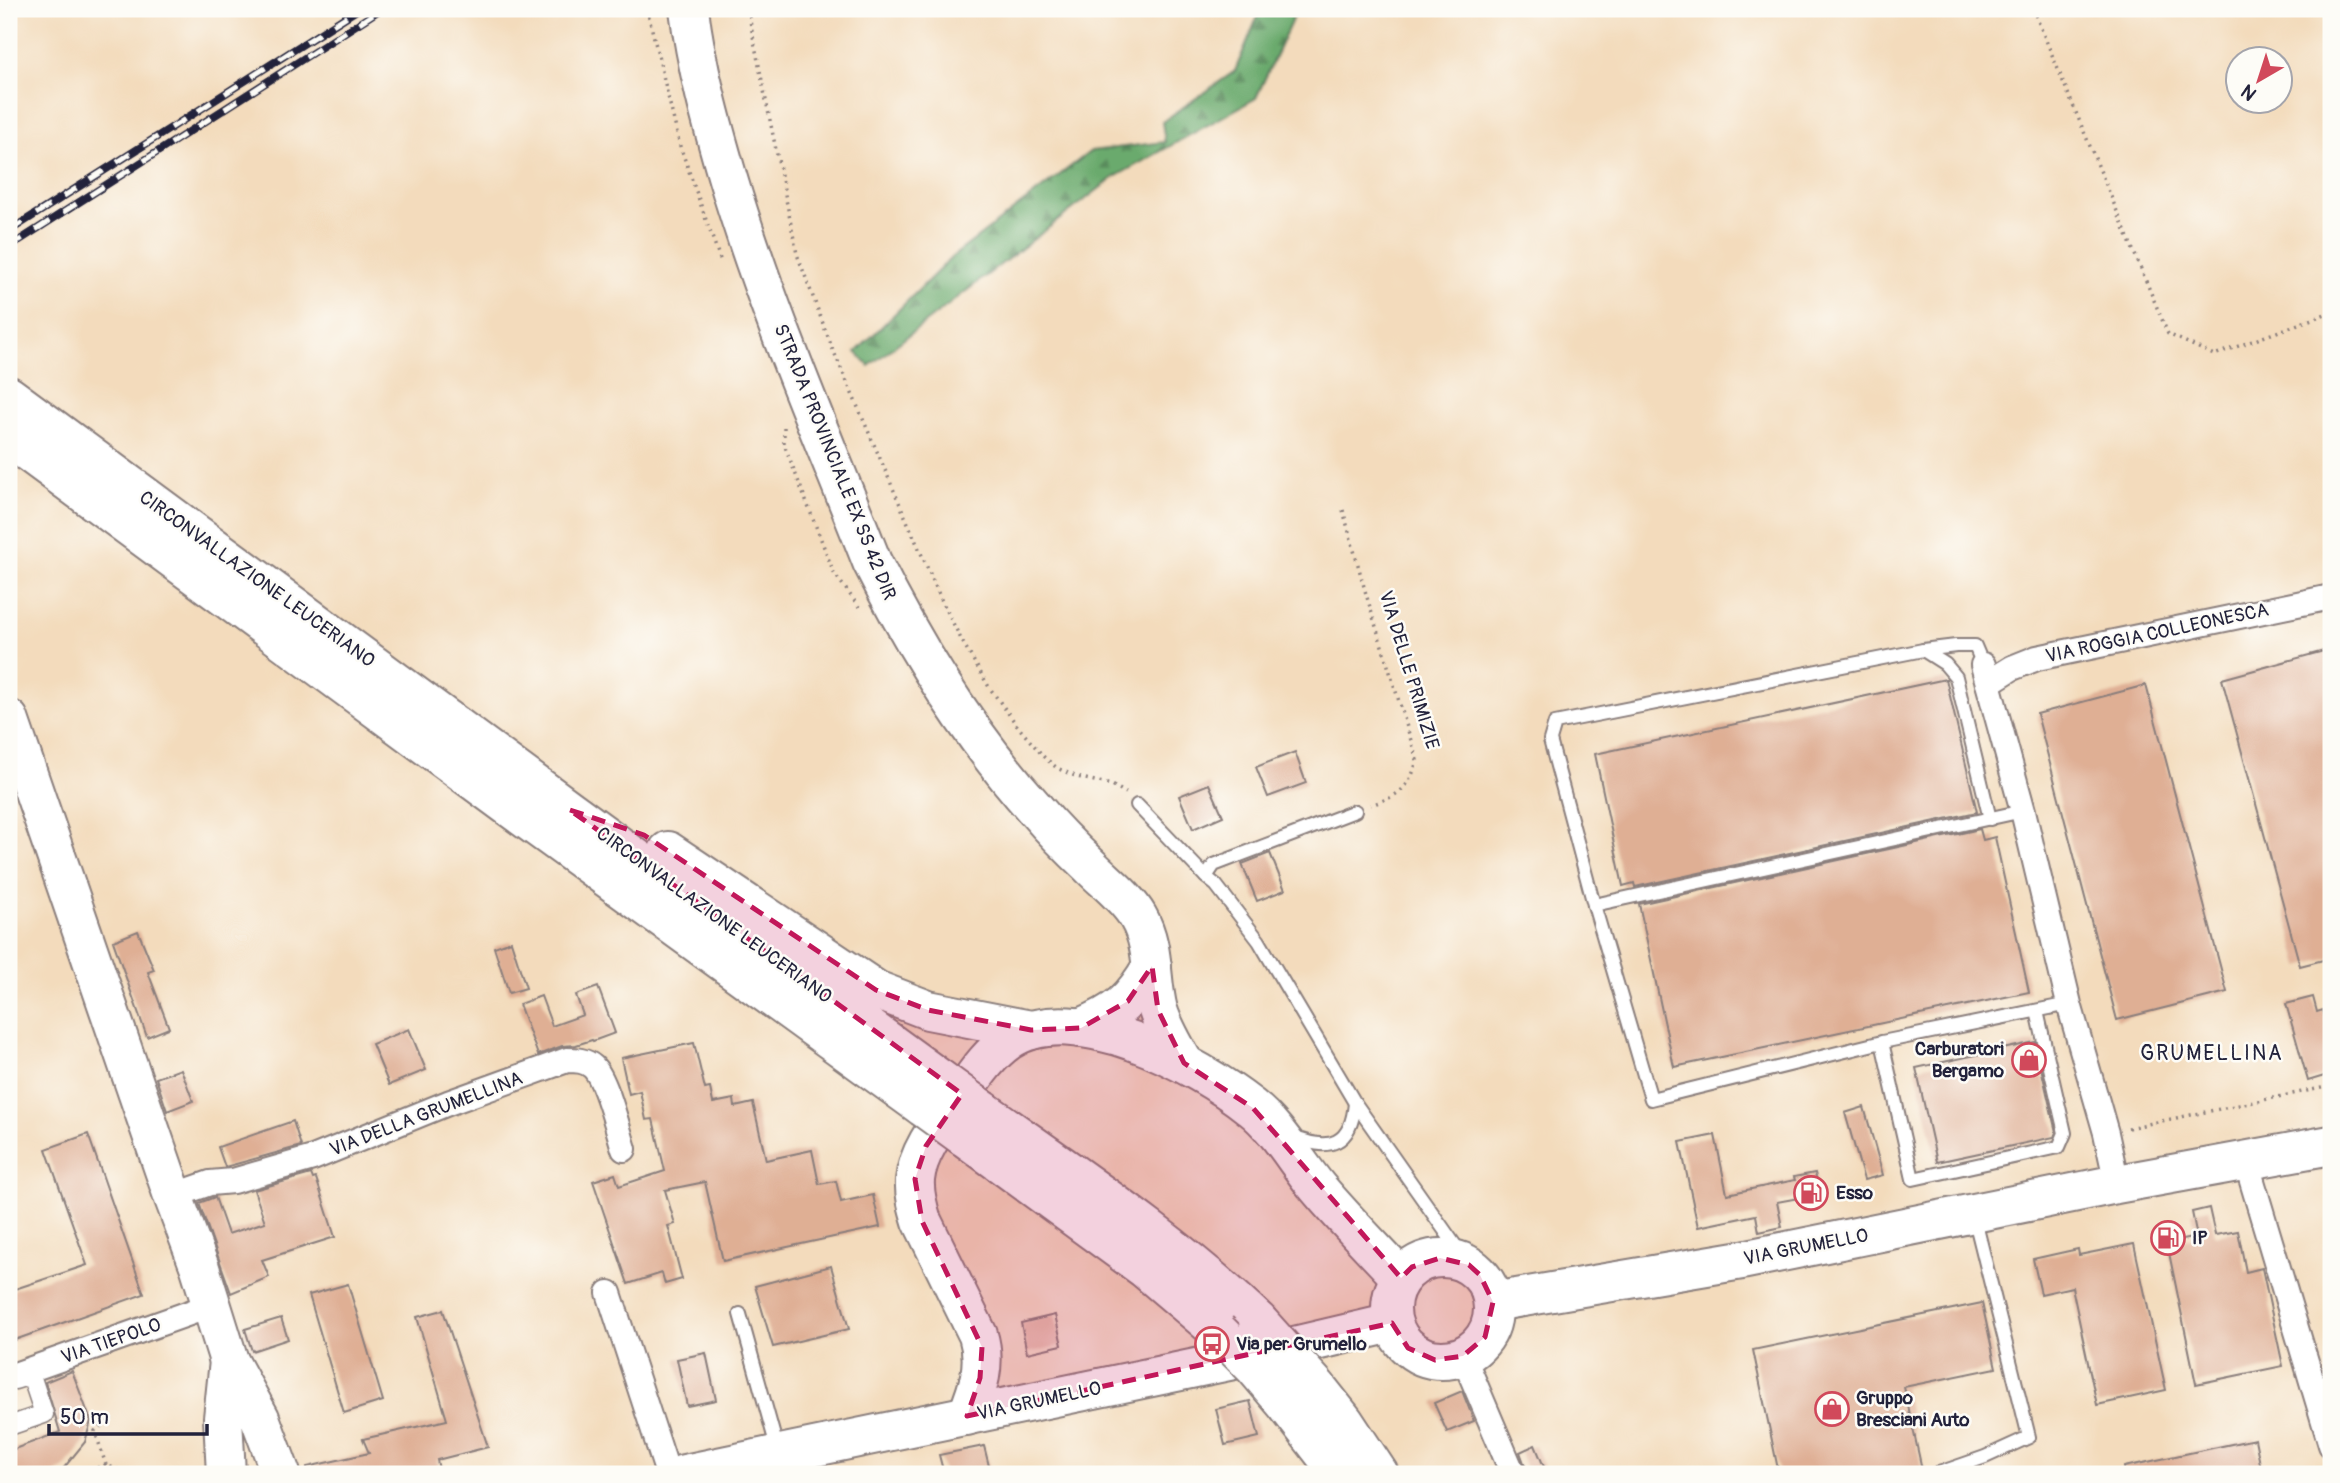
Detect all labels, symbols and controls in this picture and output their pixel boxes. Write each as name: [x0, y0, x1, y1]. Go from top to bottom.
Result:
north arrow: [2224, 46, 2294, 116]
text: N: [2236, 79, 2261, 106]
street label: STRADA PROVINCIALE EX SS 42 DIR: [768, 320, 902, 604]
street label: CIRCONVALLAZIONE LEUCERIANO: [134, 485, 380, 673]
street label: VIA DELLE PRIMIZIE: [1373, 588, 1445, 752]
street label: VIA ROGGIA COLLEONESCA: [2043, 598, 2271, 668]
street label: CIRCONVALLAZIONE LEUCERIANO: [591, 821, 837, 1009]
place label: Carburatori Bergamo: [1915, 1037, 2005, 1083]
district label: GRUMELLINA: [2140, 1040, 2284, 1067]
shop icon: Carburatori Bergamo: [2010, 1041, 2048, 1079]
street label: VIA DELLA GRUMELLINA: [326, 1066, 526, 1162]
fuel station icon: Esso: [1792, 1174, 1830, 1212]
place label: Esso: [1836, 1181, 1874, 1205]
fuel station icon: IP: [2149, 1219, 2187, 1257]
street label: VIA GRUMELLO: [1742, 1223, 1870, 1271]
place label: IP: [2192, 1226, 2208, 1250]
street label: VIA TIEPOLO: [58, 1313, 164, 1369]
bus stop icon: Via per Grumello: [1193, 1325, 1231, 1363]
place label: Via per Grumello: [1236, 1332, 1368, 1356]
street label: VIA GRUMELLO: [975, 1376, 1103, 1426]
place label: Gruppo Bresciani Auto: [1856, 1386, 1970, 1432]
shop icon: Gruppo Bresciani Auto: [1813, 1390, 1851, 1428]
scale bar: [49, 1392, 206, 1436]
text: 50 m: [60, 1404, 109, 1431]

